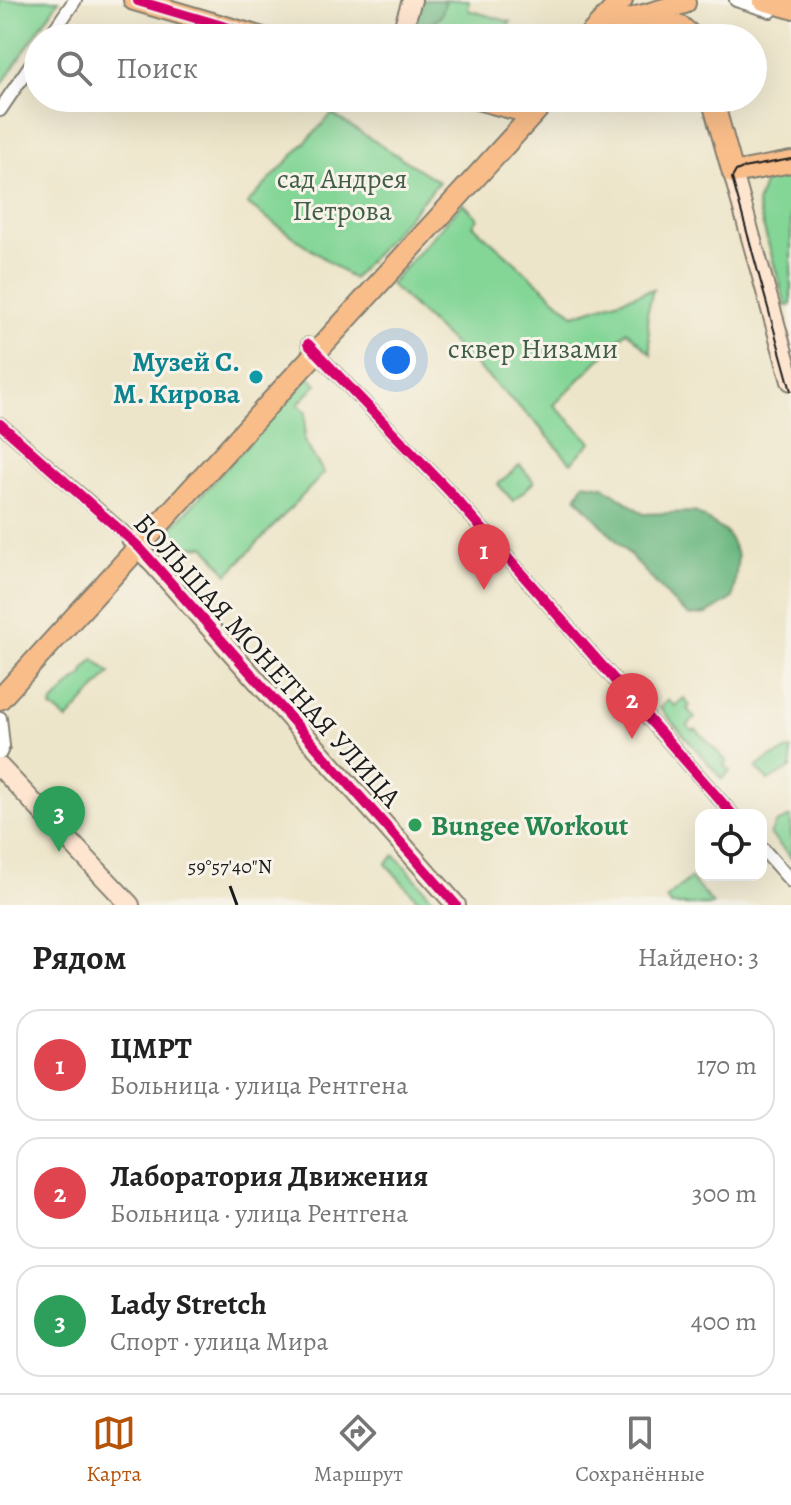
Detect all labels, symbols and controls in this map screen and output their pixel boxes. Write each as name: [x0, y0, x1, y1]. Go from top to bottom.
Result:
search box: [24, 24, 767, 112]
icon: search: [52, 46, 96, 90]
text: Поиск: [116, 48, 198, 88]
park label: сад Андрея Петрова: [277, 160, 407, 230]
park label: сквер Низами: [448, 330, 618, 368]
your location: [376, 340, 416, 380]
place label: Музей С. М. Кирова: [113, 343, 241, 413]
marker: Музей С. М. Кирова: [247, 368, 265, 386]
street label: БОЛЬШАЯ МОНЕТНАЯ УЛИЦА: [125, 505, 410, 816]
pin: 1: [458, 524, 510, 590]
pin: 2: [606, 673, 658, 739]
pin: 3: [33, 786, 85, 852]
place label: Bungee Workout: [431, 807, 628, 845]
map controls: [695, 809, 767, 881]
button: locate: [695, 809, 767, 881]
marker: Bungee Workout: [406, 816, 424, 834]
text: 59°57'40"N: [188, 853, 272, 880]
text: Рядом: [32, 934, 126, 981]
text: Найдено: 3: [638, 940, 759, 975]
text: ЦМРТ: [110, 1028, 192, 1068]
text: 1: [55, 1048, 65, 1083]
text: 170 m: [697, 1048, 757, 1083]
text: Больница · улица Рентгена: [110, 1068, 408, 1103]
text: Лаборатория Движения: [110, 1156, 428, 1196]
text: 2: [54, 1176, 66, 1211]
text: 300 m: [692, 1176, 757, 1211]
text: Больница · улица Рентгена: [110, 1196, 408, 1231]
text: Lady Stretch: [110, 1284, 267, 1324]
text: 3: [54, 1304, 66, 1339]
text: 400 m: [691, 1304, 757, 1339]
text: Спорт · улица Мира: [110, 1324, 329, 1359]
tab: Карта: [86, 1411, 142, 1489]
tab: Маршрут: [314, 1411, 403, 1489]
tab: Сохранённые: [575, 1411, 705, 1489]

